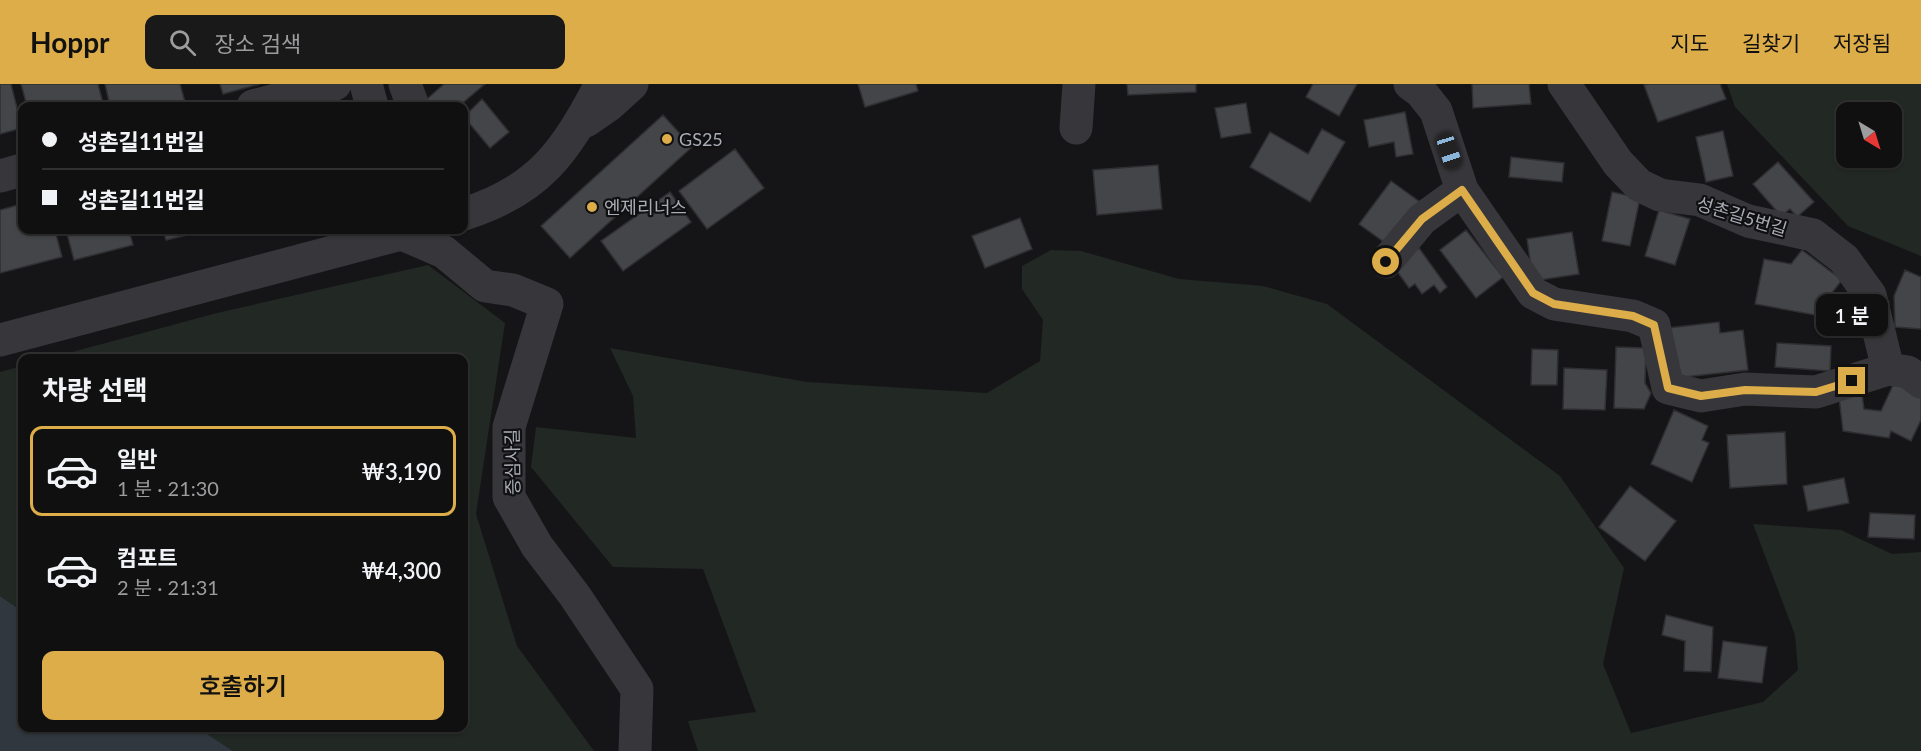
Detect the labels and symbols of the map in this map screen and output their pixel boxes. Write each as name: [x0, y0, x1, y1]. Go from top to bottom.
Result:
north arrow: [1836, 102, 1902, 168]
place label: GS25: [679, 128, 723, 150]
car: [1435, 131, 1463, 171]
marker: GS25: [660, 132, 674, 146]
street label: 성촌길5번길: [1694, 192, 1790, 240]
place label: 엔제리너스: [604, 196, 687, 218]
marker: 엔제리너스: [585, 200, 599, 214]
route start: [1372, 248, 1399, 275]
callout: 1 분: [1816, 294, 1888, 336]
route end: [1838, 367, 1865, 394]
street label: 증심사길: [500, 429, 524, 495]

